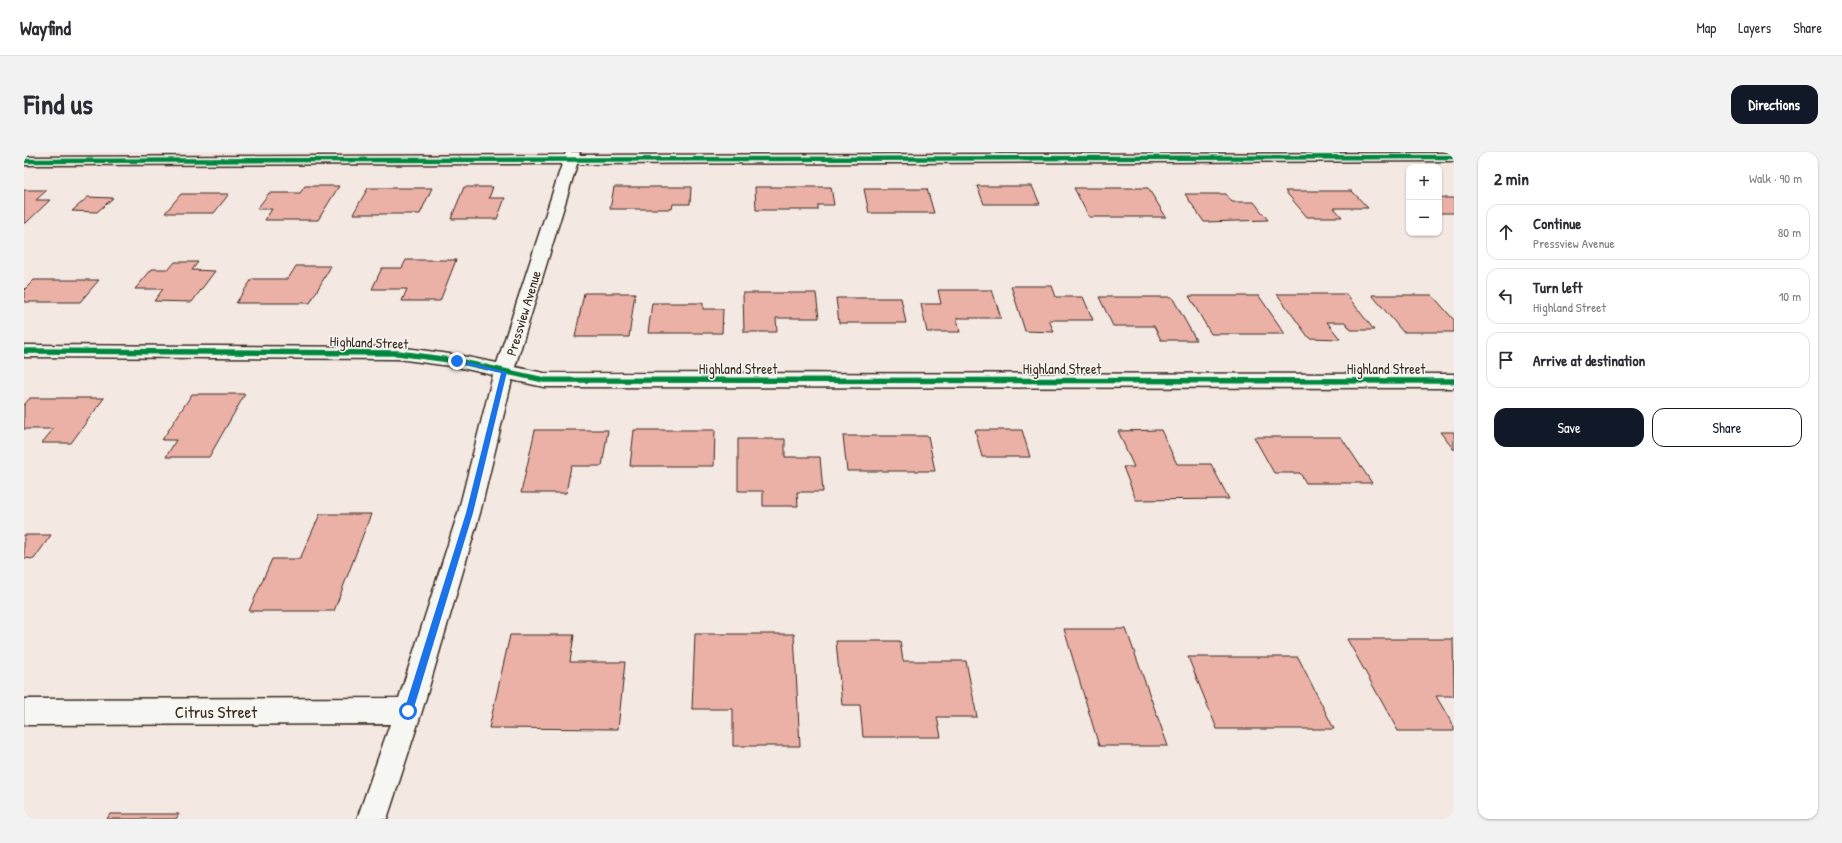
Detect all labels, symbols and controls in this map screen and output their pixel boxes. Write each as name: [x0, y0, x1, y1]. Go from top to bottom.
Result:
text: Wayfind: [20, 15, 71, 41]
text: Map: [1696, 18, 1716, 37]
text: Layers: [1738, 18, 1771, 37]
text: Share: [1793, 18, 1822, 37]
text: Find us: [24, 85, 93, 123]
button: Directions: [1731, 85, 1818, 124]
map controls: [1406, 164, 1442, 236]
button: +: [1406, 164, 1442, 200]
text: 2 min: [1494, 167, 1529, 190]
text: Walk · 90 m: [1749, 169, 1802, 187]
button: −: [1406, 200, 1442, 236]
text: Continue: [1533, 213, 1581, 234]
icon: ahead: [1495, 221, 1517, 243]
text: 80 m: [1778, 223, 1801, 241]
text: Pressview Avenue: [1533, 234, 1615, 252]
street label: Pressview Avenue: [501, 268, 545, 358]
text: Turn left: [1533, 277, 1583, 298]
icon: left: [1495, 285, 1517, 307]
text: 10 m: [1779, 287, 1801, 305]
text: Highland Street: [1533, 298, 1606, 316]
street label: Highland Street: [329, 331, 409, 354]
icon: arrive: [1495, 349, 1517, 371]
text: Arrive at destination: [1533, 350, 1645, 371]
route end: [448, 352, 466, 370]
street label: Highland Street: [699, 359, 777, 379]
street label: Highland Street: [1023, 359, 1101, 379]
street label: Highland Street: [1347, 359, 1425, 379]
button: Save: [1494, 408, 1644, 447]
button: Share: [1652, 408, 1802, 447]
street label: Citrus Street: [175, 700, 258, 723]
route start: [399, 702, 417, 720]

